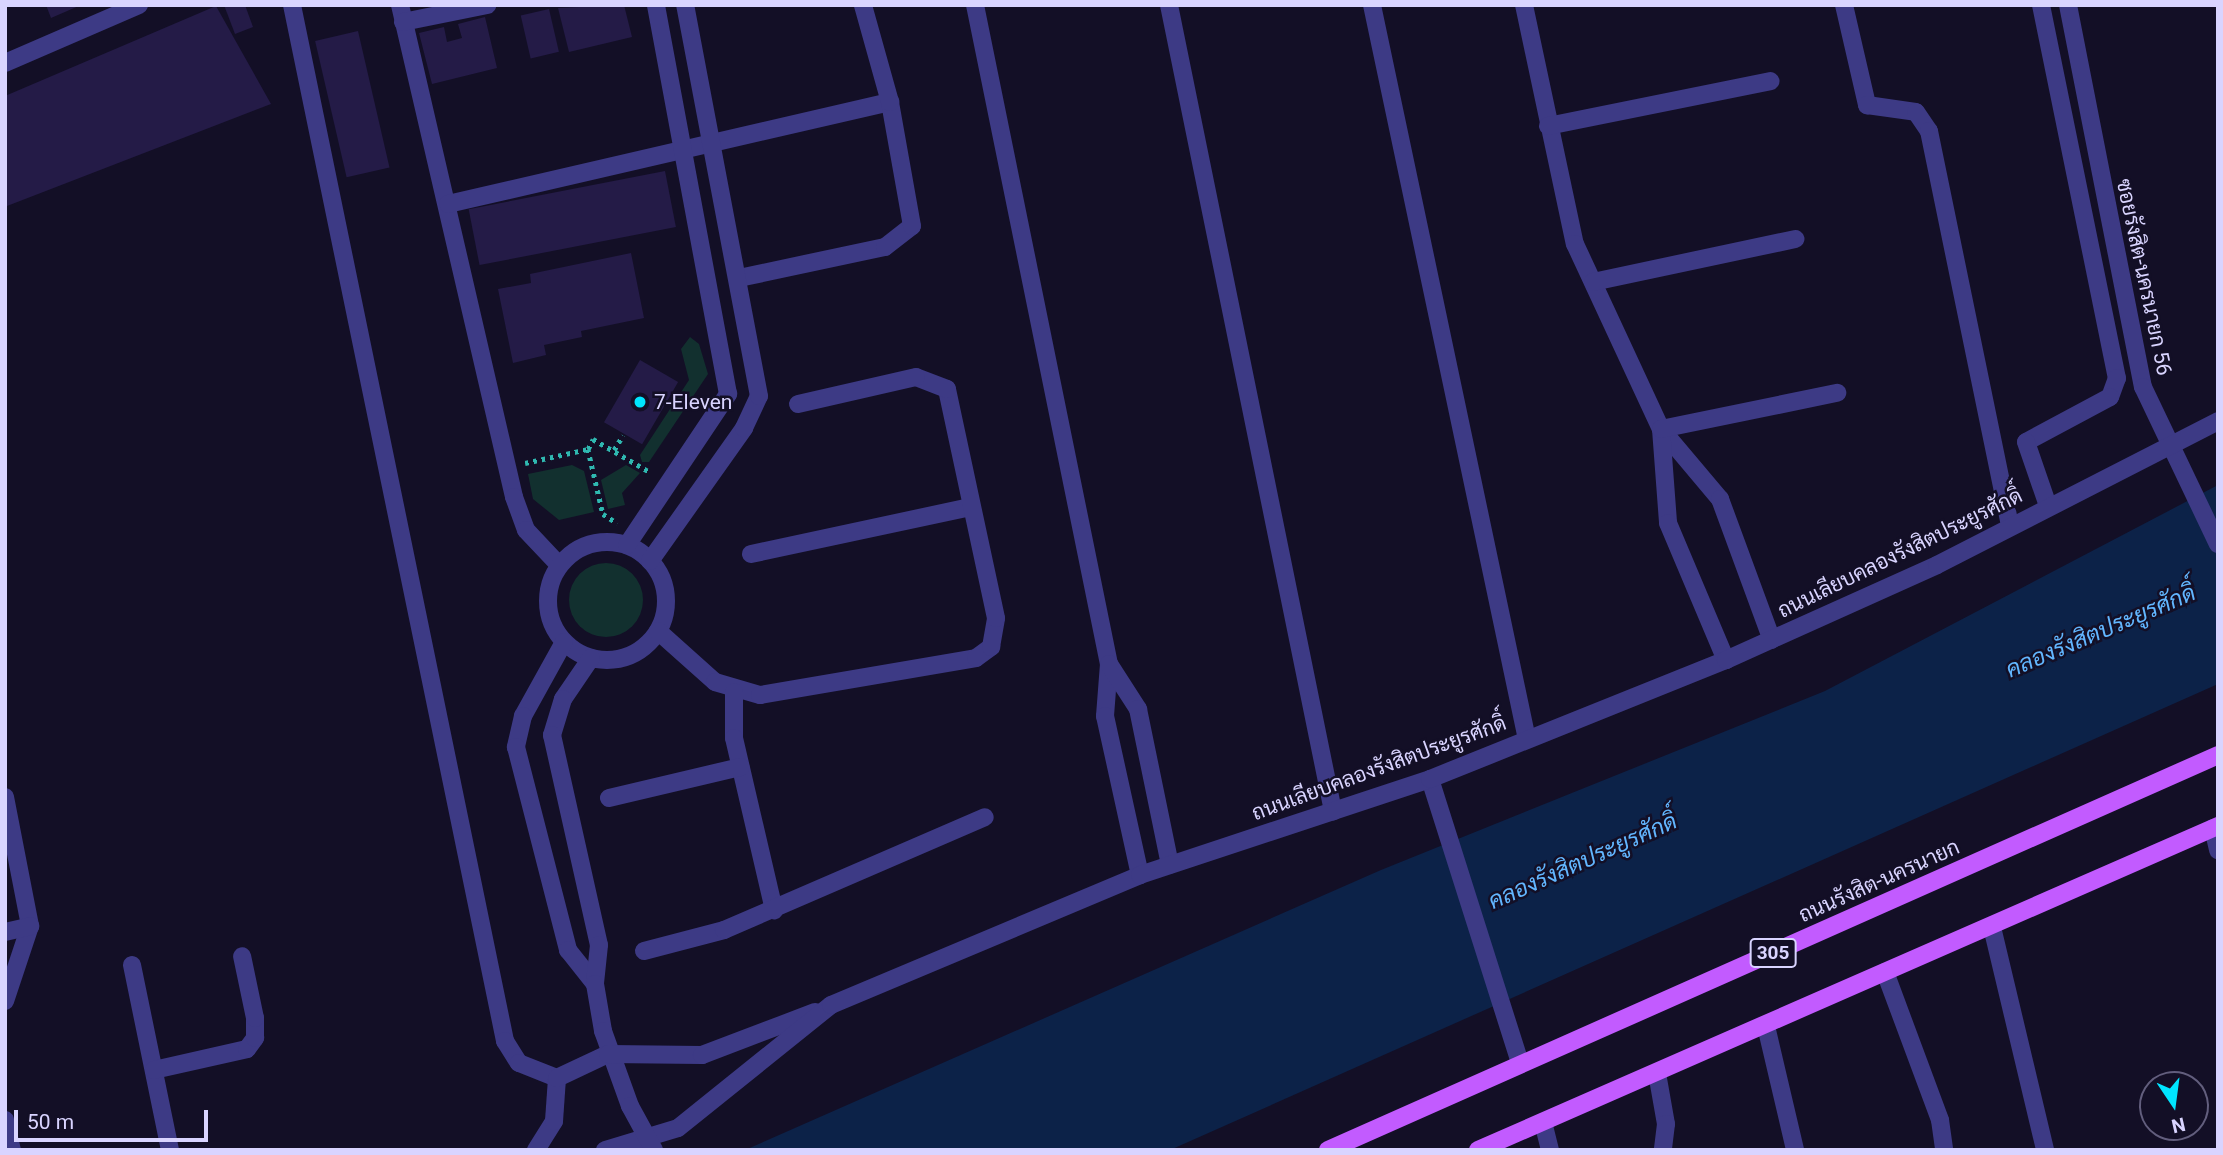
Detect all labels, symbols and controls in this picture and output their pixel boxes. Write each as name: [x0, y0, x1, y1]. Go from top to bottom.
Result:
street label: ซอยรังสิต-นครนายก 56: [2111, 176, 2177, 378]
place label: 7-Eleven: [654, 389, 732, 415]
marker: 7-Eleven: [632, 394, 648, 410]
street label: ถนนเลียบคลองรังสิตประยูรศักดิ์: [1774, 483, 2026, 623]
water label: คลองรังสิตประยูรศักดิ์: [2002, 580, 2200, 684]
street label: ถนนเลียบคลองรังสิตประยูรศักดิ์: [1248, 710, 1510, 826]
water label: คลองรังสิตประยูรศักดิ์: [1484, 808, 1682, 916]
street label: ถนนรังสิต-นครนายก: [1795, 834, 1963, 928]
road number: 305: [1748, 937, 1798, 968]
north arrow: [2139, 1071, 2209, 1141]
scale bar: [18, 1096, 212, 1140]
text: 50 m: [27, 1110, 74, 1134]
text: N: [2169, 1112, 2188, 1138]

